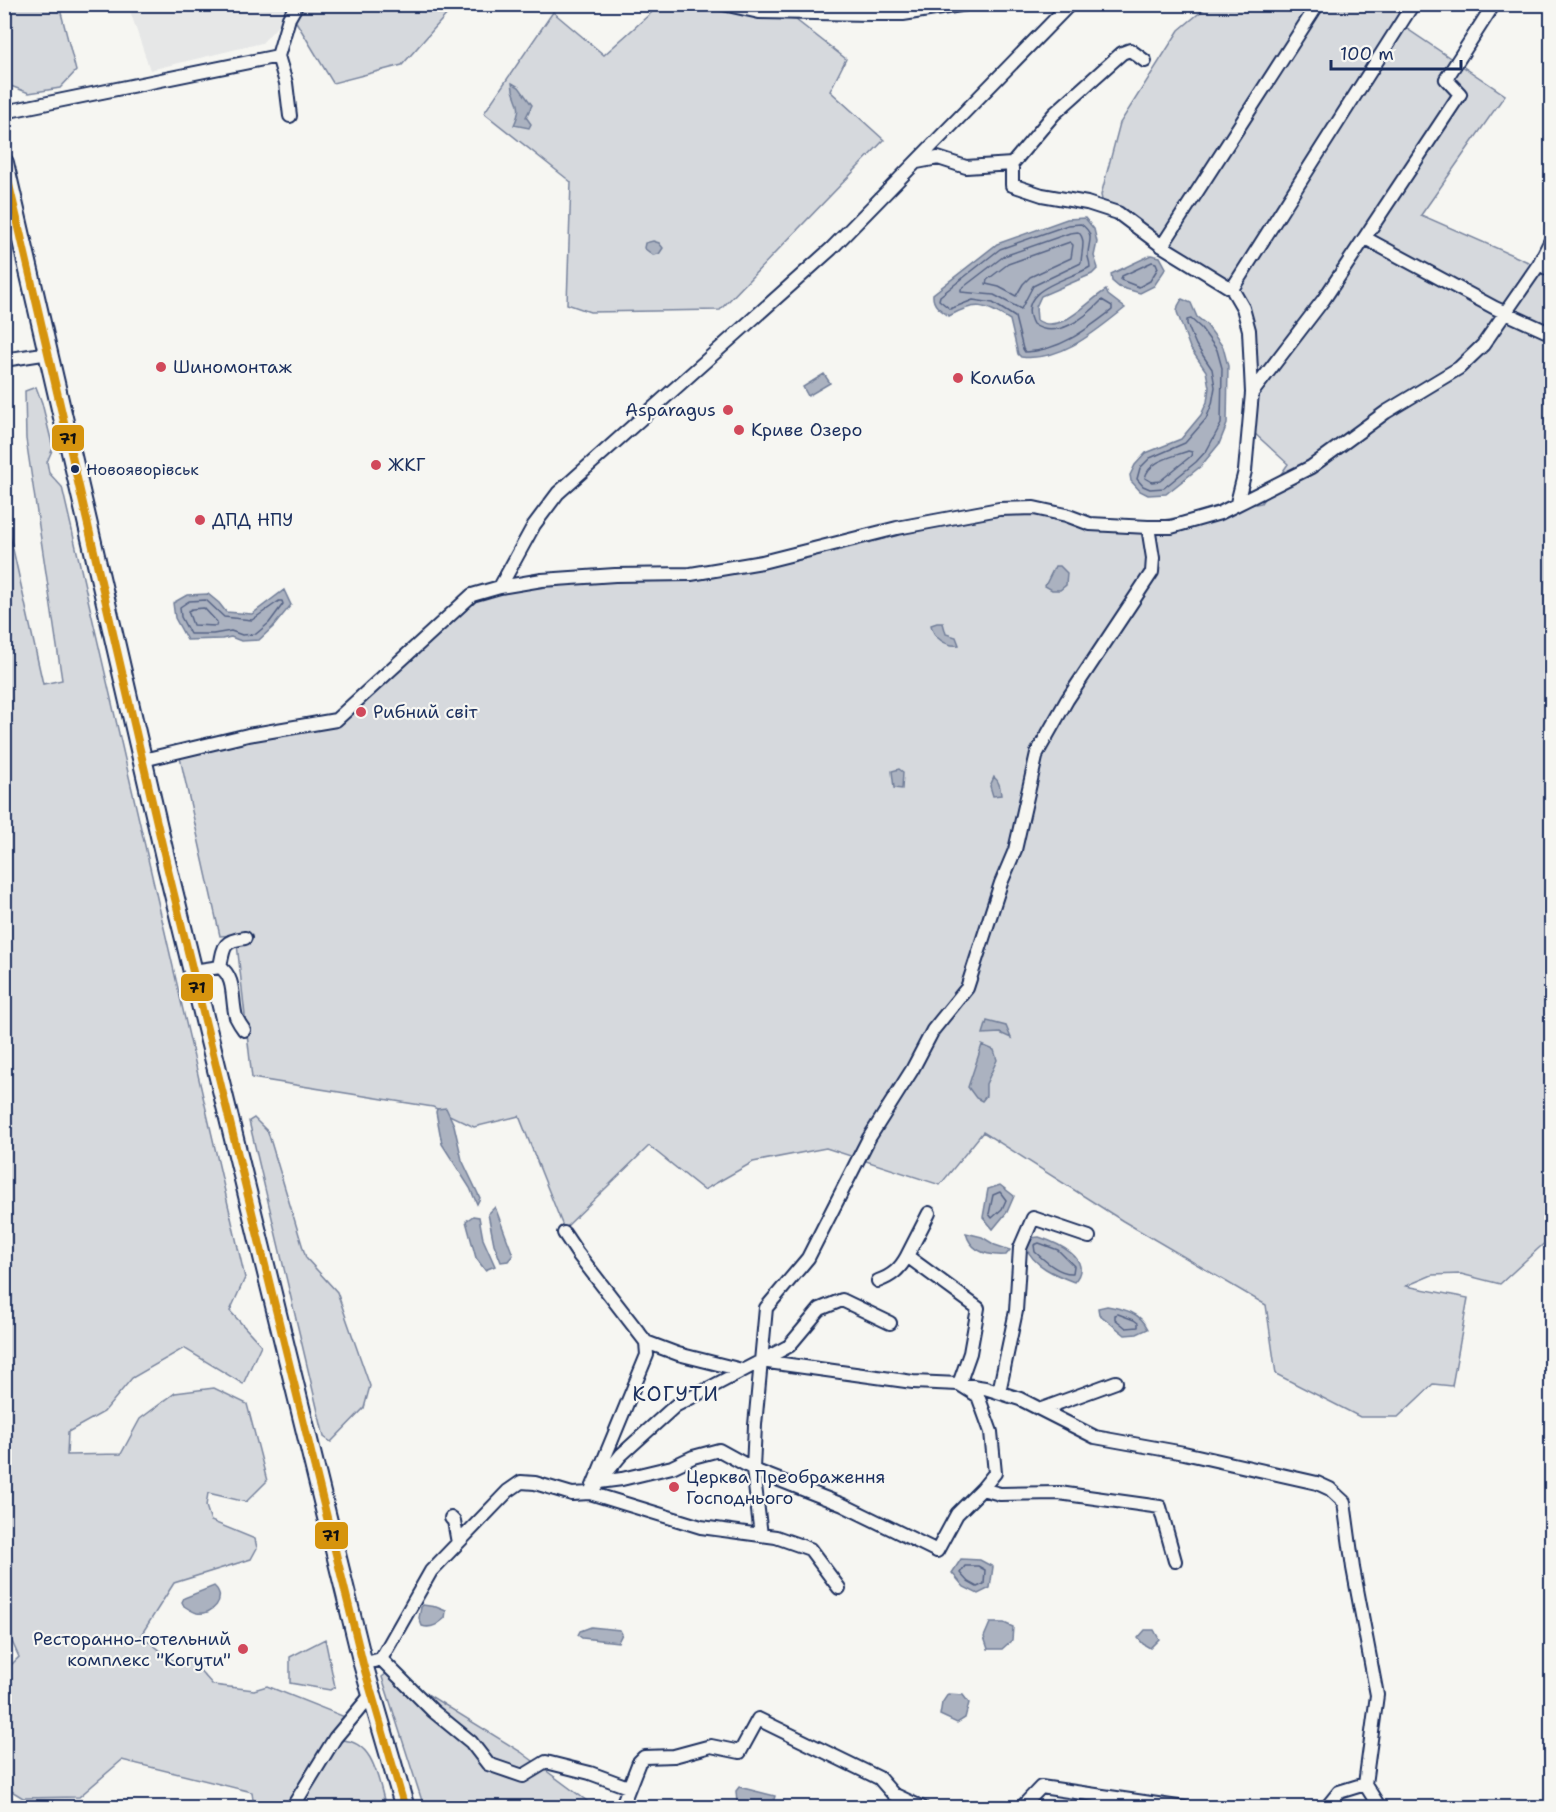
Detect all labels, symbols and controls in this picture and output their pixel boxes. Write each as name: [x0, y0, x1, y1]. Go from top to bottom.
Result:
scale bar: [1331, 33, 1462, 71]
text: 100 m: [1340, 42, 1394, 66]
place label: Шиномонтаж: [173, 355, 292, 379]
marker: Шиномонтаж: [154, 360, 168, 374]
place label: Колиба: [970, 366, 1035, 390]
marker: Колиба: [951, 371, 965, 385]
place label: Asparagus: [625, 398, 716, 422]
marker: Asparagus: [721, 403, 735, 417]
place label: Криве Озеро: [751, 418, 863, 442]
marker: Криве Озеро: [732, 423, 746, 437]
line badge: 71: [51, 424, 85, 452]
text: 71: [59, 428, 77, 449]
place label: ЖКГ: [388, 453, 426, 477]
marker: ЖКГ: [369, 458, 383, 472]
place label: Новояворівськ: [86, 459, 199, 480]
marker: Новояворівськ: [69, 463, 81, 475]
place label: ДПД НПУ: [212, 508, 293, 532]
marker: ДПД НПУ: [193, 513, 207, 527]
place label: Рибний світ: [373, 700, 479, 724]
marker: Рибний світ: [354, 705, 368, 719]
line badge: 71: [180, 973, 214, 1002]
text: 71: [188, 977, 206, 998]
district label: КОГУТИ: [632, 1380, 720, 1408]
place label: Церква Преображення Господнього: [686, 1465, 885, 1510]
marker: Церква Преображення Господнього: [667, 1480, 681, 1494]
line badge: 71: [314, 1521, 349, 1550]
text: 71: [322, 1525, 340, 1546]
place label: Ресторанно-готельний комплекс "Когути": [33, 1627, 231, 1672]
marker: Ресторанно-готельний комплекс "Когути": [236, 1642, 250, 1656]

